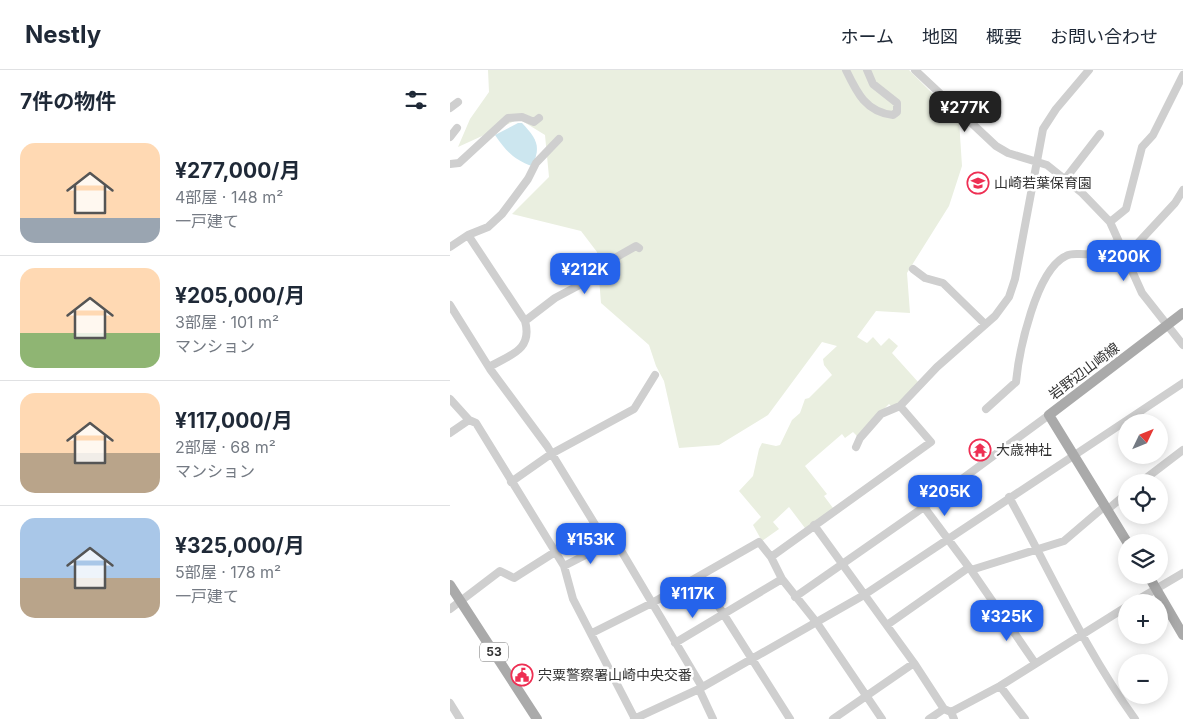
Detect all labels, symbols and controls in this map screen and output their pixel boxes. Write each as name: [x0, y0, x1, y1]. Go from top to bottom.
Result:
text: Nestly: [25, 20, 101, 49]
text: ホーム: [841, 26, 894, 47]
text: 地図: [922, 26, 958, 47]
text: 概要: [986, 26, 1022, 47]
text: お問い合わせ: [1050, 26, 1158, 47]
icon: filters: [402, 86, 430, 114]
text: 7件の物件: [20, 89, 116, 114]
pin: ¥277K: [930, 90, 1000, 133]
text: ¥277K: [940, 97, 990, 117]
text: ¥277,000/月: [175, 158, 300, 183]
icon: home: [60, 163, 120, 223]
school or university icon: 山崎若葉保育園: [966, 171, 990, 195]
place label: 山崎若葉保育園: [994, 174, 1092, 191]
text: 4部屋 · 148 m²: [175, 187, 283, 207]
text: 一戸建て: [175, 211, 239, 231]
pin: ¥200K: [1089, 240, 1159, 282]
text: ¥200K: [1098, 246, 1150, 266]
pin: ¥212K: [550, 252, 620, 295]
text: ¥212K: [561, 259, 609, 279]
text: ¥205,000/月: [175, 283, 305, 308]
icon: home: [60, 288, 120, 348]
text: 3部屋 · 101 m²: [175, 312, 279, 332]
text: マンション: [175, 336, 255, 356]
street label: 岩野辺山崎線: [1045, 339, 1122, 403]
text: ¥117,000/月: [175, 408, 293, 433]
icon: home: [60, 413, 120, 473]
north arrow: [1118, 414, 1168, 464]
map controls: [1118, 414, 1168, 704]
text: 2部屋 · 68 m²: [175, 437, 276, 457]
temple icon: 大歳神社: [968, 438, 992, 462]
place label: 大歳神社: [996, 441, 1052, 458]
text: マンション: [175, 461, 255, 481]
pin: ¥205K: [910, 474, 980, 517]
button: locate: [1118, 474, 1168, 524]
text: ¥205K: [919, 481, 971, 501]
pin: ¥153K: [556, 522, 626, 565]
text: ¥153K: [567, 529, 615, 549]
text: ¥325,000/月: [175, 533, 305, 558]
button: layers: [1118, 534, 1168, 584]
icon: home: [60, 538, 120, 598]
text: 5部屋 · 178 m²: [175, 562, 281, 582]
pin: ¥117K: [658, 576, 728, 619]
text: ¥117K: [671, 583, 715, 603]
text: 一戸建て: [175, 586, 239, 606]
button: +: [1118, 594, 1168, 644]
pin: ¥325K: [972, 600, 1042, 642]
text: ¥325K: [981, 606, 1033, 626]
road number: 53: [480, 642, 508, 662]
button: −: [1118, 654, 1168, 704]
public building icon: 宍粟警察署山崎中央交番: [510, 663, 534, 687]
place label: 宍粟警察署山崎中央交番: [538, 666, 692, 683]

